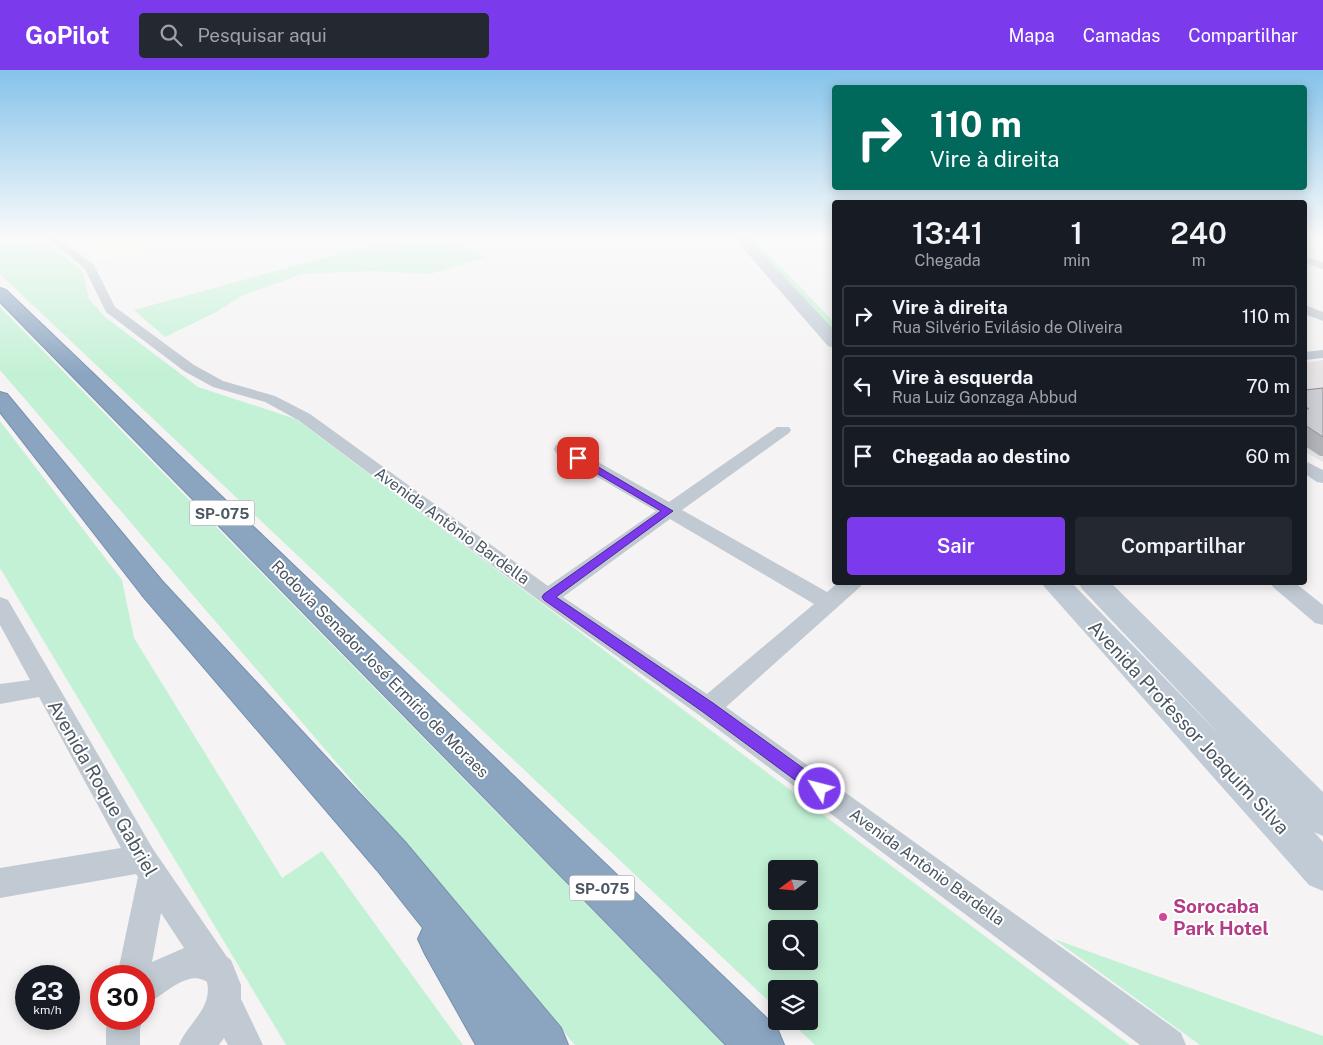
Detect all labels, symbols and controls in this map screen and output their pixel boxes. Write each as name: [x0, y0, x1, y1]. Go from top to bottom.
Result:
search box: [139, 13, 489, 58]
text: GoPilot: [25, 21, 109, 49]
icon: search: [157, 21, 185, 49]
text: Pesquisar aqui: [197, 24, 327, 46]
text: Mapa: [1008, 25, 1055, 46]
text: Camadas: [1083, 25, 1160, 46]
text: Compartilhar: [1188, 25, 1298, 46]
text: 110 m: [930, 104, 1022, 145]
icon: right: [847, 105, 912, 170]
text: Vire à direita: [930, 146, 1060, 172]
text: 13:41: [912, 215, 983, 251]
text: 1: [1070, 215, 1083, 251]
text: 240: [1170, 215, 1227, 251]
text: Chegada: [914, 251, 981, 270]
text: min: [1063, 251, 1090, 270]
text: m: [1192, 251, 1206, 270]
text: Vire à direita: [892, 296, 1008, 318]
icon: right: [849, 302, 877, 330]
text: 110 m: [1242, 305, 1290, 327]
text: Rua Silvério Evilásio de Oliveira: [892, 318, 1123, 337]
text: Vire à esquerda: [892, 366, 1033, 388]
icon: left: [849, 372, 877, 400]
text: 70 m: [1246, 375, 1290, 397]
text: Rua Luiz Gonzaga Abbud: [892, 388, 1077, 407]
pin: [557, 437, 599, 479]
icon: arrive: [849, 442, 877, 470]
icon: arrive: [564, 444, 592, 472]
text: Chegada ao destino: [892, 445, 1070, 467]
text: 60 m: [1246, 445, 1290, 467]
street label: Avenida Antônio Bardella: [371, 463, 533, 589]
road number: SP-075: [190, 500, 254, 526]
button: Sair: [847, 517, 1065, 575]
button: Compartilhar: [1075, 517, 1292, 575]
street label: Rodovia Senador José Ermírio de Moraes: [267, 556, 493, 782]
street label: Avenida Professor Joaquim Silva: [1084, 616, 1294, 838]
street label: Avenida Roque Gabriel: [43, 696, 163, 880]
position arrow: [793, 762, 845, 814]
street label: Avenida Antônio Bardella: [846, 804, 1008, 930]
north arrow: [768, 860, 818, 910]
map controls: [768, 860, 818, 1030]
road number: SP-075: [570, 876, 634, 900]
place label: Sorocaba Park Hotel: [1173, 895, 1269, 939]
marker: Sorocaba Park Hotel: [1157, 911, 1169, 923]
button: search: [768, 920, 818, 970]
speed limit sign: 30: [90, 965, 155, 1030]
text: 23: [31, 976, 64, 1006]
button: layers: [768, 980, 818, 1030]
text: km/h: [33, 1003, 62, 1017]

